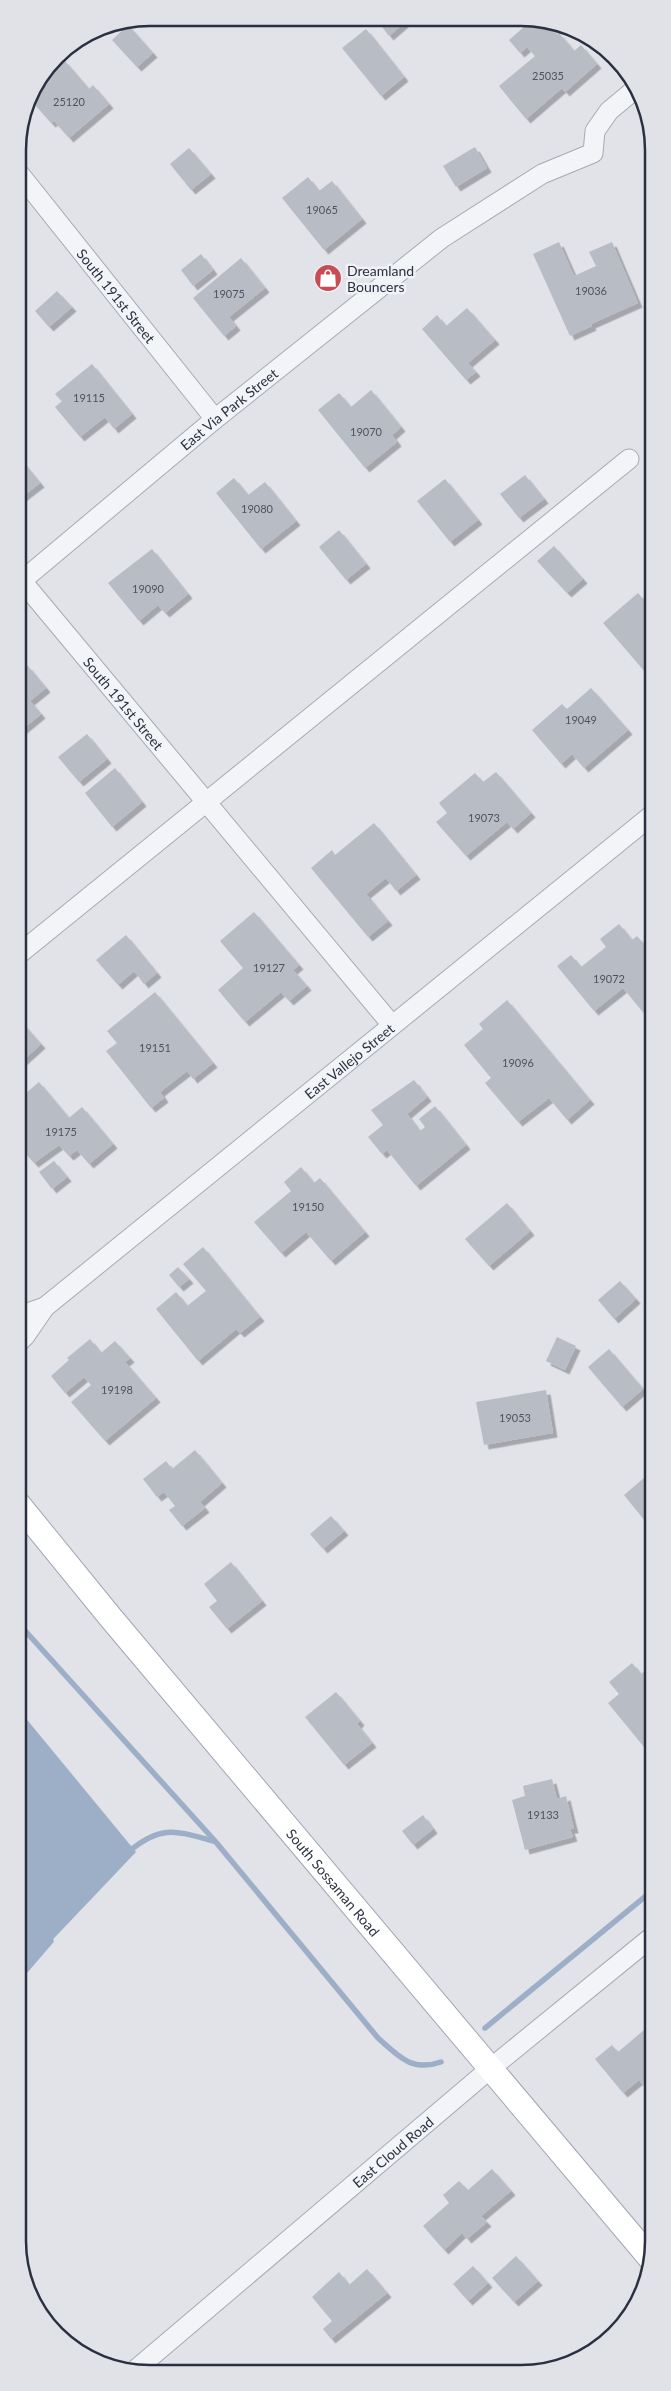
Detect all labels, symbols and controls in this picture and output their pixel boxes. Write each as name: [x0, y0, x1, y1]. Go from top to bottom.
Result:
house number: 25035: [532, 69, 564, 82]
house number: 25120: [53, 95, 86, 108]
house number: 19065: [306, 203, 338, 216]
street label: South 191st Street: [74, 245, 159, 346]
place label: Dreamland Bouncers: [347, 262, 414, 295]
shop icon: Dreamland Bouncers: [313, 263, 343, 293]
house number: 19036: [575, 284, 607, 297]
house number: 19075: [213, 287, 245, 300]
street label: East Via Park Street: [176, 364, 281, 453]
house number: 19115: [73, 391, 105, 404]
house number: 19070: [350, 425, 383, 438]
house number: 19080: [241, 502, 274, 515]
house number: 19090: [132, 582, 165, 595]
street label: South 191st Street: [80, 653, 167, 753]
house number: 19049: [565, 713, 597, 726]
house number: 19073: [468, 811, 500, 824]
house number: 19127: [253, 961, 285, 974]
house number: 19072: [593, 972, 625, 985]
street label: East Vallejo Street: [301, 1019, 397, 1102]
house number: 19151: [139, 1041, 171, 1054]
house number: 19096: [502, 1056, 534, 1069]
house number: 19175: [45, 1125, 77, 1138]
house number: 19150: [292, 1200, 325, 1213]
house number: 19198: [101, 1383, 133, 1396]
house number: 19053: [499, 1411, 531, 1424]
house number: 19133: [527, 1808, 559, 1821]
street label: South Sossaman Road: [283, 1825, 384, 1939]
street label: East Cloud Road: [349, 2113, 436, 2191]

